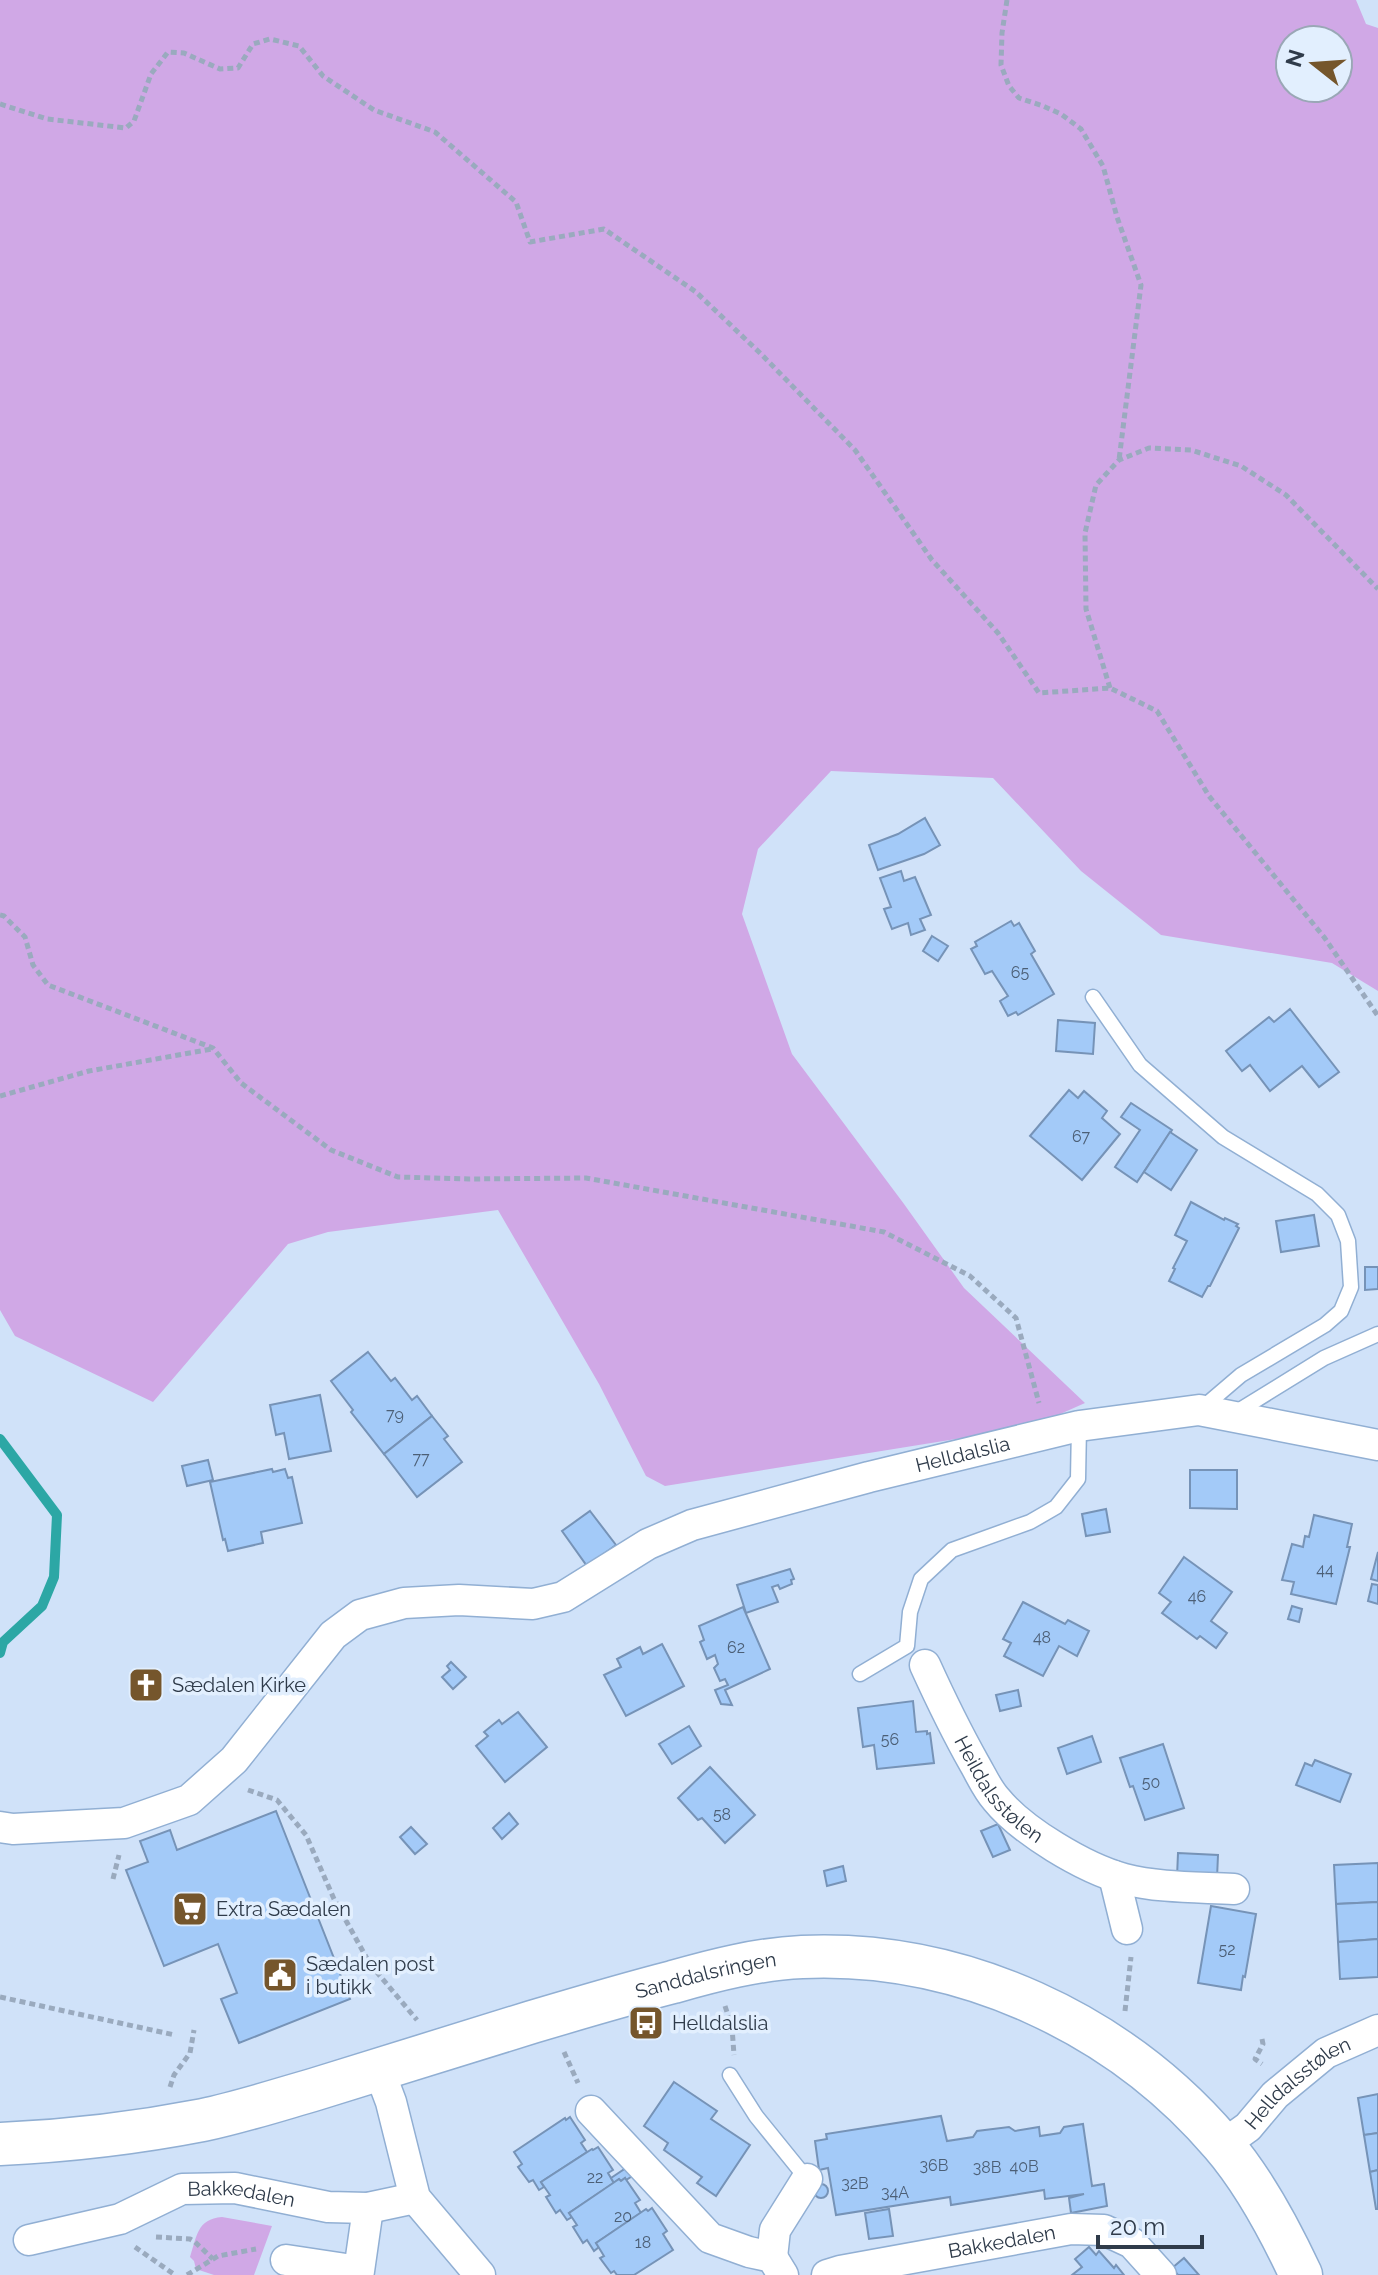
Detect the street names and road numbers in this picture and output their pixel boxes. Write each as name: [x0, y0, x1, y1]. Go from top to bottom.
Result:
street label: Helldalslia: [913, 1431, 1012, 1477]
street label: Heildalsstølen: [949, 1731, 1048, 1848]
street label: Sanddalsringen: [632, 1947, 778, 2004]
street label: Helldalsstølen: [1239, 2032, 1354, 2134]
street label: Bakkedalen: [187, 2176, 297, 2212]
street label: Bakkedalen: [946, 2220, 1057, 2263]

